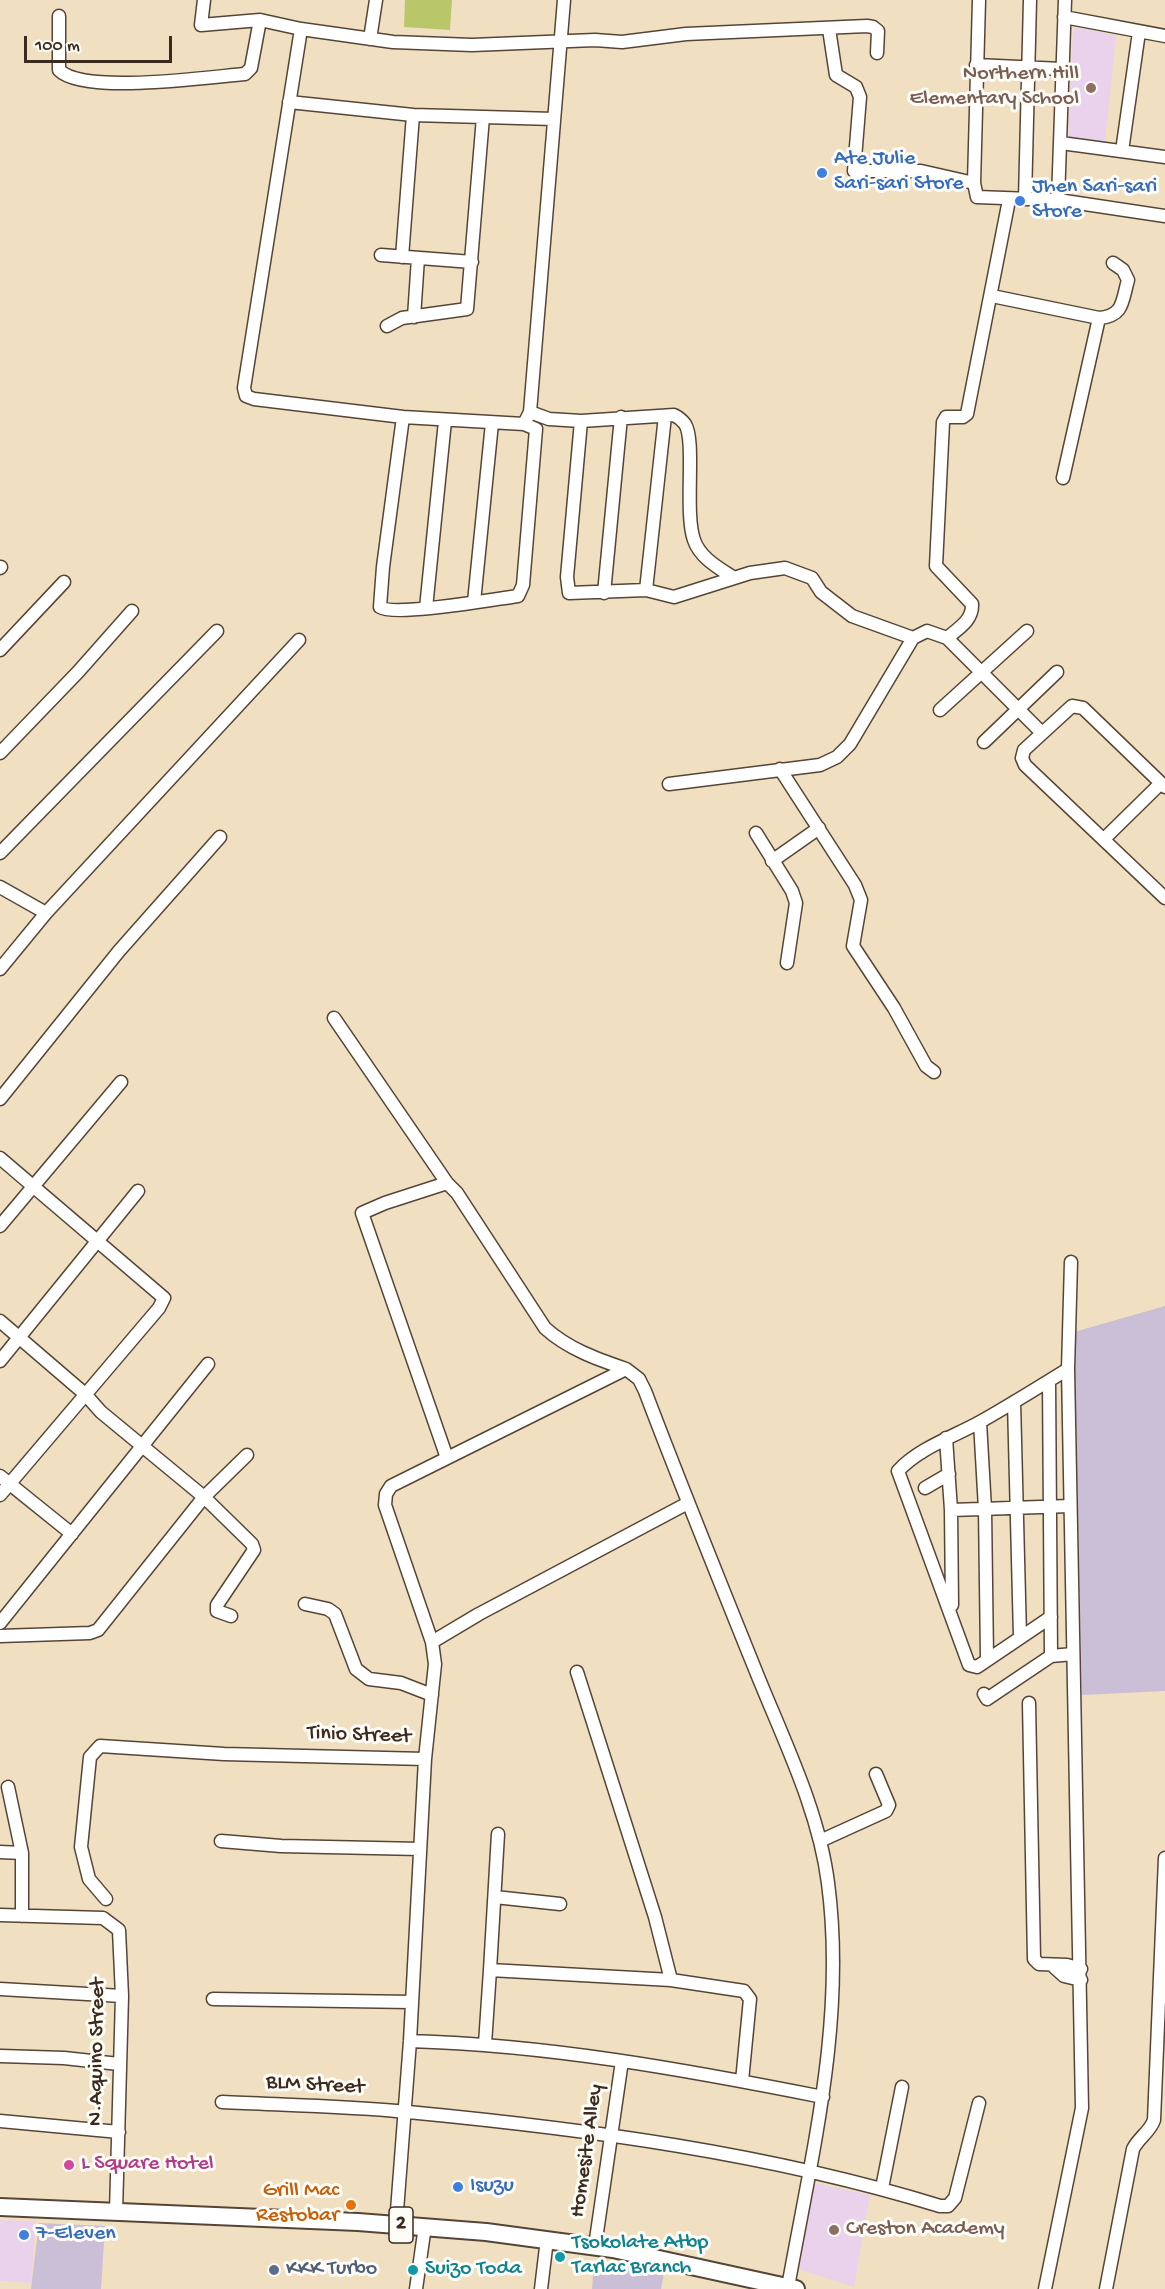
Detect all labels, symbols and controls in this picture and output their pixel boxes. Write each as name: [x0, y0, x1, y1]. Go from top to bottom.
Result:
scale bar: [27, 24, 176, 62]
text: 100 m: [35, 36, 80, 57]
place label: Northern Hill Elementary School: [909, 62, 1079, 113]
marker: Northern Hill Elementary School: [1084, 81, 1098, 95]
place label: Ate Julie Sari-sari Store: [834, 147, 964, 198]
marker: Ate Julie Sari-sari Store: [815, 166, 829, 180]
place label: Jhen Sari-sari Store: [1032, 175, 1157, 226]
marker: Jhen Sari-sari Store: [1013, 194, 1027, 208]
street label: Tinio Street: [307, 1721, 411, 1751]
street label: N.Aquino Street: [84, 1978, 112, 2126]
street label: BLM Street: [265, 2070, 365, 2102]
street label: Homesite Alley: [566, 2083, 610, 2219]
place label: L Square Hotel: [81, 2152, 214, 2178]
marker: L Square Hotel: [62, 2158, 76, 2172]
place label: Isuzu: [470, 2174, 514, 2200]
place label: Grill Mac Restobar: [256, 2179, 339, 2230]
marker: Isuzu: [451, 2180, 465, 2194]
marker: Grill Mac Restobar: [344, 2198, 358, 2212]
road number: 2: [389, 2207, 413, 2243]
place label: Creston Academy: [846, 2217, 1005, 2243]
place label: 7-Eleven: [36, 2222, 116, 2248]
marker: Creston Academy: [827, 2223, 841, 2237]
marker: 7-Eleven: [17, 2228, 31, 2242]
place label: Tsokolate Atbp Tarlac Branch: [572, 2231, 708, 2282]
marker: Tsokolate Atbp Tarlac Branch: [553, 2250, 567, 2264]
place label: KKK Turbo: [286, 2257, 377, 2283]
place label: Suizo Toda: [425, 2257, 522, 2283]
marker: KKK Turbo: [267, 2263, 281, 2277]
marker: Suizo Toda: [406, 2263, 420, 2277]

